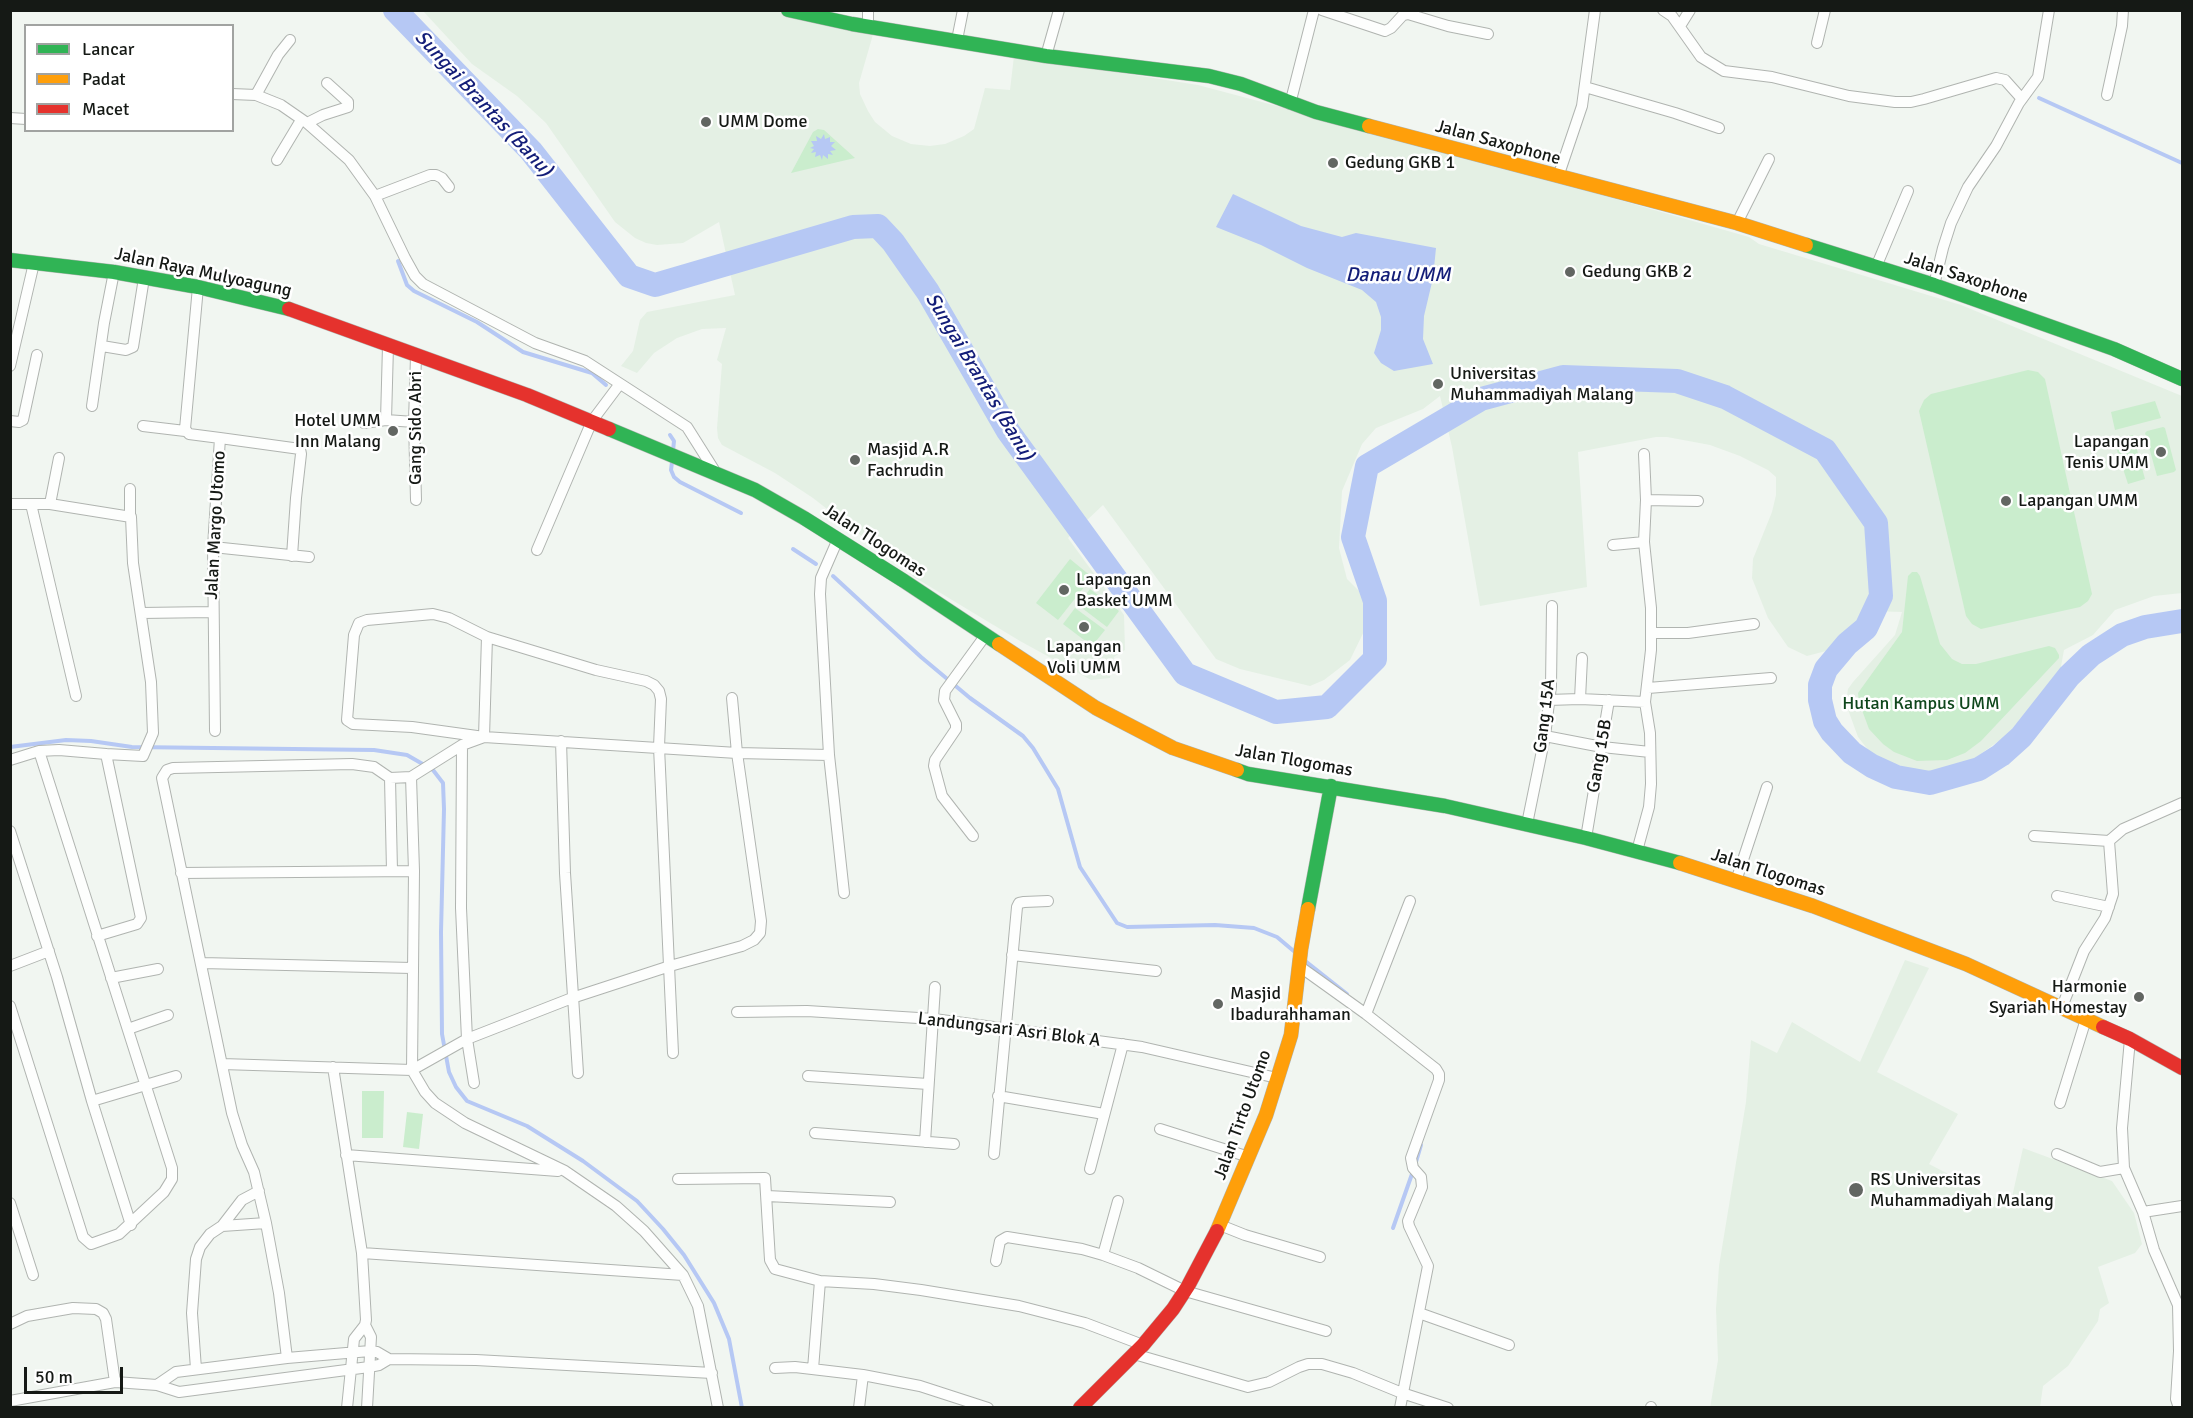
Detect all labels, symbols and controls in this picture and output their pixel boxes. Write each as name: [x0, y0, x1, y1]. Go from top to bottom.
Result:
legend: [24, 24, 234, 132]
water label: Sungai Brantas (Banu): [409, 26, 557, 182]
text: Lancar: [82, 38, 134, 60]
text: Padat: [82, 68, 126, 90]
text: Macet: [82, 98, 129, 120]
place label: UMM Dome: [718, 111, 807, 133]
marker: UMM Dome: [699, 115, 713, 129]
street label: Jalan Saxophone: [1433, 116, 1563, 170]
place label: Gedung GKB 1: [1345, 152, 1455, 174]
marker: Gedung GKB 1: [1326, 156, 1340, 170]
street label: Jalan Raya Mulyoagung: [112, 244, 294, 302]
street label: Jalan Saxophone: [1901, 248, 2031, 308]
place label: Gedung GKB 2: [1582, 261, 1692, 283]
water label: Danau UMM: [1346, 264, 1450, 288]
marker: Gedung GKB 2: [1563, 265, 1577, 279]
water label: Sungai Brantas (Banu): [919, 289, 1039, 465]
place label: Universitas Muhammadiyah Malang: [1450, 363, 1634, 406]
street label: Gang Sido Abri: [405, 371, 427, 485]
marker: Universitas Muhammadiyah Malang: [1431, 377, 1445, 391]
place label: Hotel UMM Inn Malang: [294, 410, 381, 452]
marker: Hotel UMM Inn Malang: [386, 424, 400, 438]
place label: Lapangan Tenis UMM: [2065, 431, 2149, 474]
place label: Masjid A.R Fachrudin: [867, 439, 949, 482]
marker: Lapangan Tenis UMM: [2154, 445, 2168, 459]
street label: Jalan Margo Utomo: [201, 450, 231, 600]
marker: Masjid A.R Fachrudin: [848, 453, 862, 467]
place label: Lapangan UMM: [2018, 490, 2138, 512]
marker: Lapangan UMM: [1999, 494, 2013, 508]
street label: Jalan Tlogomas: [818, 500, 930, 582]
place label: Lapangan Basket UMM: [1076, 569, 1173, 612]
marker: Lapangan Basket UMM: [1057, 583, 1071, 597]
marker: Lapangan Voli UMM: [1077, 620, 1091, 634]
place label: Lapangan Voli UMM: [1046, 636, 1122, 678]
street label: Gang 15A: [1530, 678, 1560, 754]
park label: Hutan Kampus UMM: [1842, 693, 2000, 715]
street label: Gang 15B: [1583, 718, 1617, 794]
street label: Jalan Tlogomas: [1234, 740, 1354, 782]
street label: Jalan Tlogomas: [1708, 844, 1828, 902]
place label: Harmonie Syariah Homestay: [1989, 976, 2127, 1018]
place label: Masjid Ibadurahhaman: [1230, 983, 1351, 1026]
marker: Harmonie Syariah Homestay: [2132, 990, 2146, 1004]
marker: Masjid Ibadurahhaman: [1211, 997, 1225, 1011]
street label: Landungsari Asri Blok A: [917, 1008, 1101, 1052]
street label: Jalan Tirto Utomo: [1210, 1047, 1276, 1183]
place label: RS Universitas Muhammadiyah Malang: [1870, 1169, 2054, 1212]
marker: RS Universitas Muhammadiyah Malang: [1847, 1181, 1865, 1199]
scale bar: [27, 1355, 126, 1393]
text: 50 m: [35, 1366, 73, 1388]

